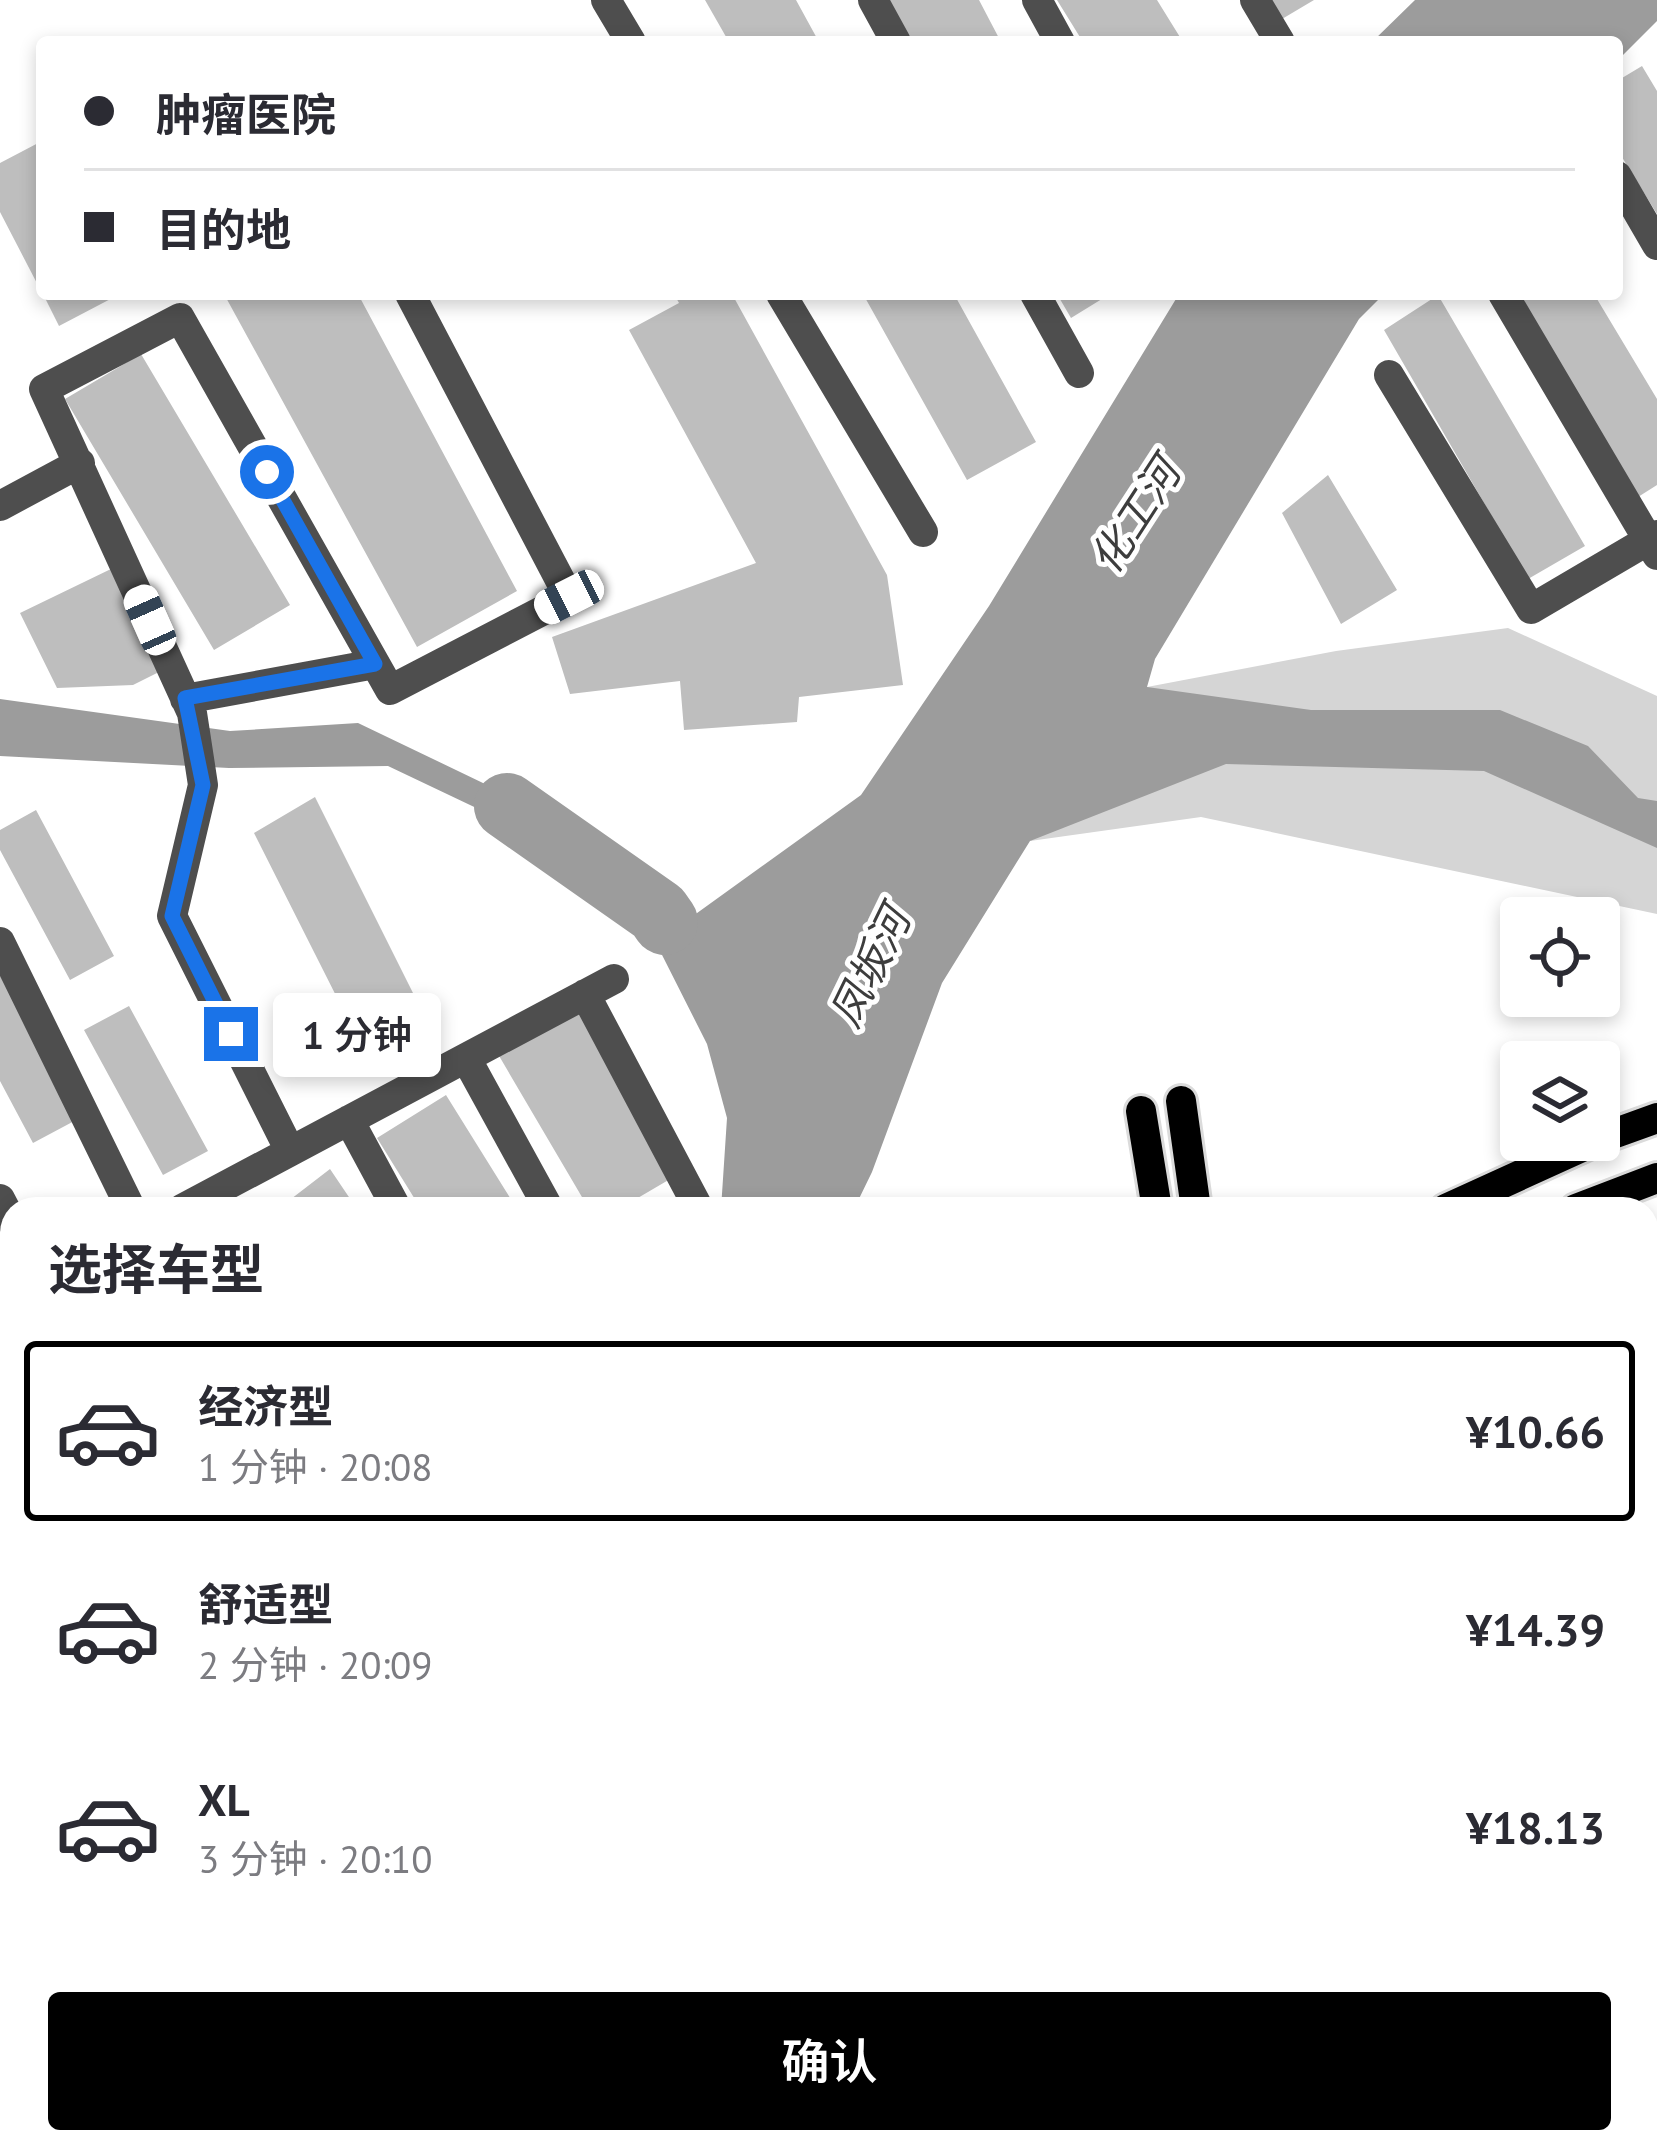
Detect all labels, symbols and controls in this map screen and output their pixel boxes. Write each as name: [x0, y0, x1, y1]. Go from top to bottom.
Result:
text: 肿瘤医院: [156, 85, 336, 143]
text: 目的地: [156, 200, 291, 258]
water label: 化工河: [1077, 442, 1196, 584]
route start: [240, 445, 294, 499]
car: [529, 565, 609, 629]
car: [119, 580, 181, 660]
water label: 凤坂河: [817, 892, 925, 1035]
map controls: [1500, 897, 1620, 1161]
button: locate: [1500, 897, 1620, 1017]
callout: 1 分钟: [273, 992, 441, 1076]
route end: [204, 1007, 258, 1061]
text: 1 分钟: [302, 1009, 412, 1060]
button: layers: [1500, 1041, 1620, 1161]
text: 选择车型: [48, 1234, 264, 1304]
icon: car: [54, 1377, 162, 1485]
text: 经济型: [198, 1377, 333, 1435]
text: ¥10.66: [1466, 1402, 1605, 1460]
text: 1 分钟 · 20:08: [198, 1441, 432, 1492]
icon: car: [54, 1575, 162, 1683]
text: 舒适型: [198, 1575, 333, 1633]
text: ¥14.39: [1466, 1600, 1605, 1658]
text: 2 分钟 · 20:09: [198, 1639, 432, 1690]
text: XL: [198, 1770, 250, 1828]
icon: car: [54, 1773, 162, 1881]
text: ¥18.13: [1466, 1798, 1605, 1856]
text: 3 分钟 · 20:10: [198, 1833, 432, 1884]
button: 确认: [48, 1992, 1611, 2130]

